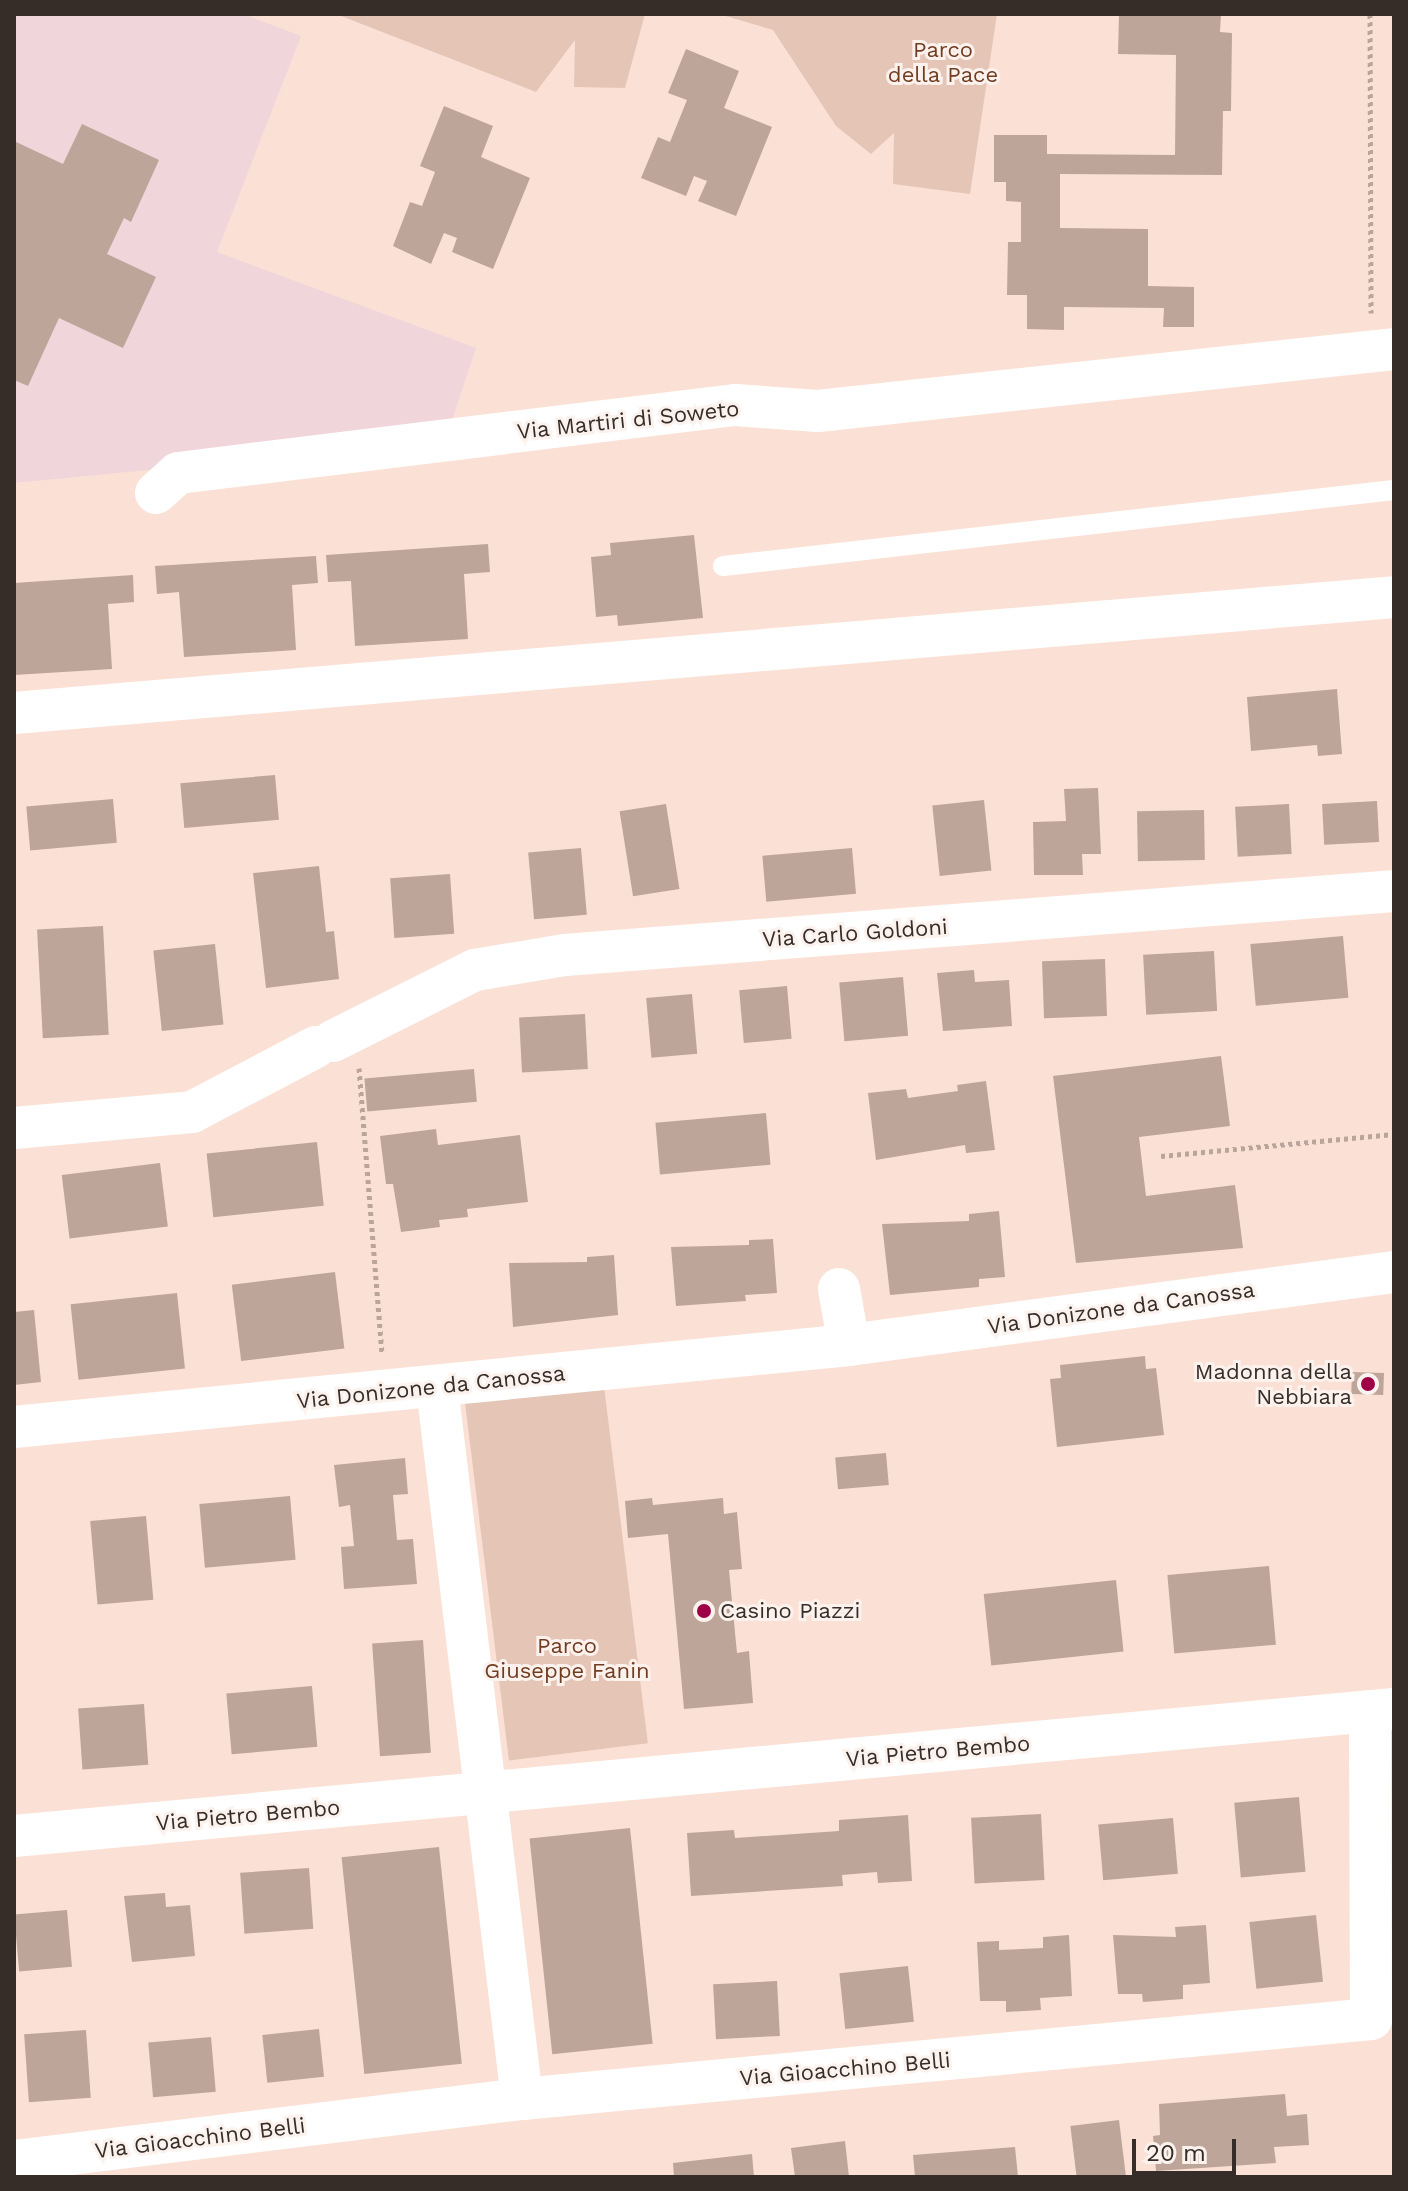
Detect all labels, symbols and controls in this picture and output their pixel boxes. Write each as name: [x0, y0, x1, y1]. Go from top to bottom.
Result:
park label: Parco della Pace: [888, 36, 998, 88]
street label: Via Martiri di Soweto: [515, 395, 741, 445]
street label: Via Carlo Goldoni: [761, 913, 949, 953]
street label: Via Donizone da Canossa: [985, 1276, 1257, 1340]
place label: Madonna della Nebbiara: [1194, 1358, 1352, 1410]
street label: Via Donizone da Canossa: [295, 1360, 567, 1414]
marker: Madonna della Nebbiara: [1359, 1375, 1377, 1393]
place label: Casino Piazzi: [720, 1598, 860, 1624]
marker: Casino Piazzi: [695, 1602, 713, 1620]
park label: Parco Giuseppe Fanin: [484, 1632, 650, 1684]
street label: Via Pietro Bembo: [845, 1730, 1031, 1772]
street label: Via Pietro Bembo: [155, 1794, 341, 1836]
street label: Via Gioacchino Belli: [738, 2047, 952, 2091]
street label: Via Gioacchino Belli: [93, 2112, 307, 2164]
scale bar: [1136, 2123, 1240, 2173]
text: 20 m: [1146, 2139, 1206, 2167]

